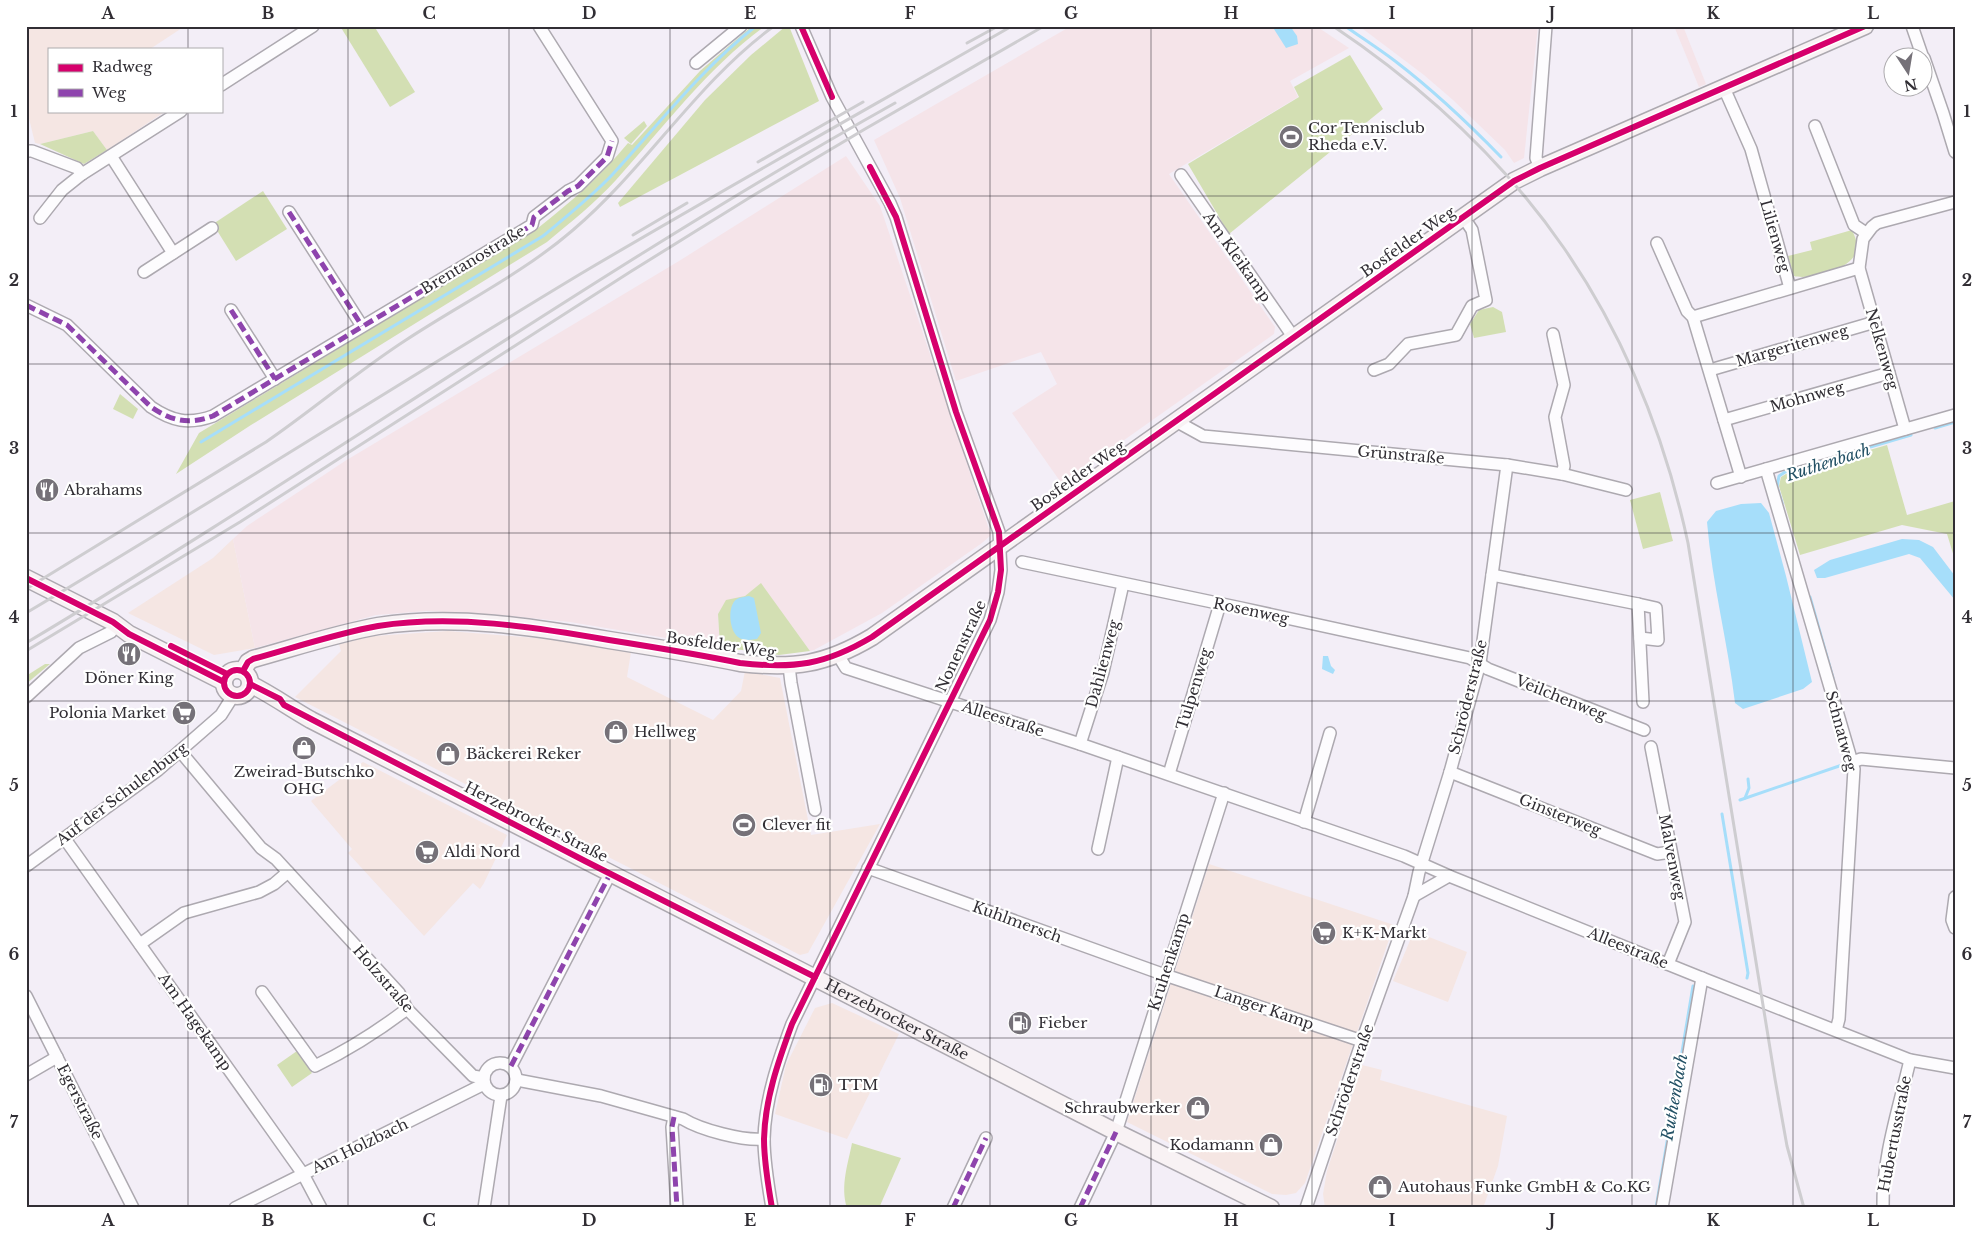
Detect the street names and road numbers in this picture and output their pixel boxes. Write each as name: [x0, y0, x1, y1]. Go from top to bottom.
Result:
street label: Lilienweg: [1756, 197, 1795, 275]
street label: Bosfelder Weg: [1357, 201, 1459, 281]
street label: Am Kleikamp: [1199, 207, 1276, 306]
street label: Brentanostraße: [417, 221, 528, 298]
street label: Nelkenweg: [1862, 306, 1903, 393]
street label: Margeritenweg: [1733, 320, 1851, 371]
street label: Mohnweg: [1768, 377, 1847, 416]
street label: Bosfelder Weg: [1027, 435, 1129, 515]
street label: Grünstraße: [1357, 441, 1445, 468]
street label: Rosenweg: [1211, 593, 1292, 628]
street label: Nonenstraße: [931, 597, 990, 695]
street label: Dahlienweg: [1082, 617, 1124, 710]
street label: Bosfelder Weg: [665, 627, 778, 662]
street label: Schröderstraße: [1444, 638, 1491, 756]
street label: Tulpenweg: [1172, 644, 1215, 732]
street label: Veilchenweg: [1512, 670, 1610, 725]
street label: Schnatweg: [1822, 689, 1862, 774]
street label: Alleestraße: [959, 696, 1047, 741]
street label: Auf der Schulenburg: [51, 737, 192, 850]
street label: Herzebrocker Straße: [461, 777, 611, 866]
street label: Ginsterweg: [1516, 789, 1605, 840]
street label: Malvenweg: [1655, 812, 1690, 902]
street label: Kuhlmersch: [970, 897, 1064, 946]
street label: Kruhenkamp: [1144, 910, 1193, 1013]
street label: Alleestraße: [1584, 922, 1671, 972]
street label: Holzstraße: [349, 941, 418, 1016]
street label: Am Hagekamp: [154, 968, 236, 1074]
street label: Herzebrocker Straße: [822, 975, 972, 1064]
street label: Langer Kamp: [1212, 982, 1317, 1034]
street label: Schröderstraße: [1321, 1021, 1378, 1138]
street label: Egerstraße: [53, 1061, 108, 1143]
street label: Hubertusstraße: [1874, 1074, 1915, 1194]
street label: Am Holzbach: [308, 1114, 411, 1178]

